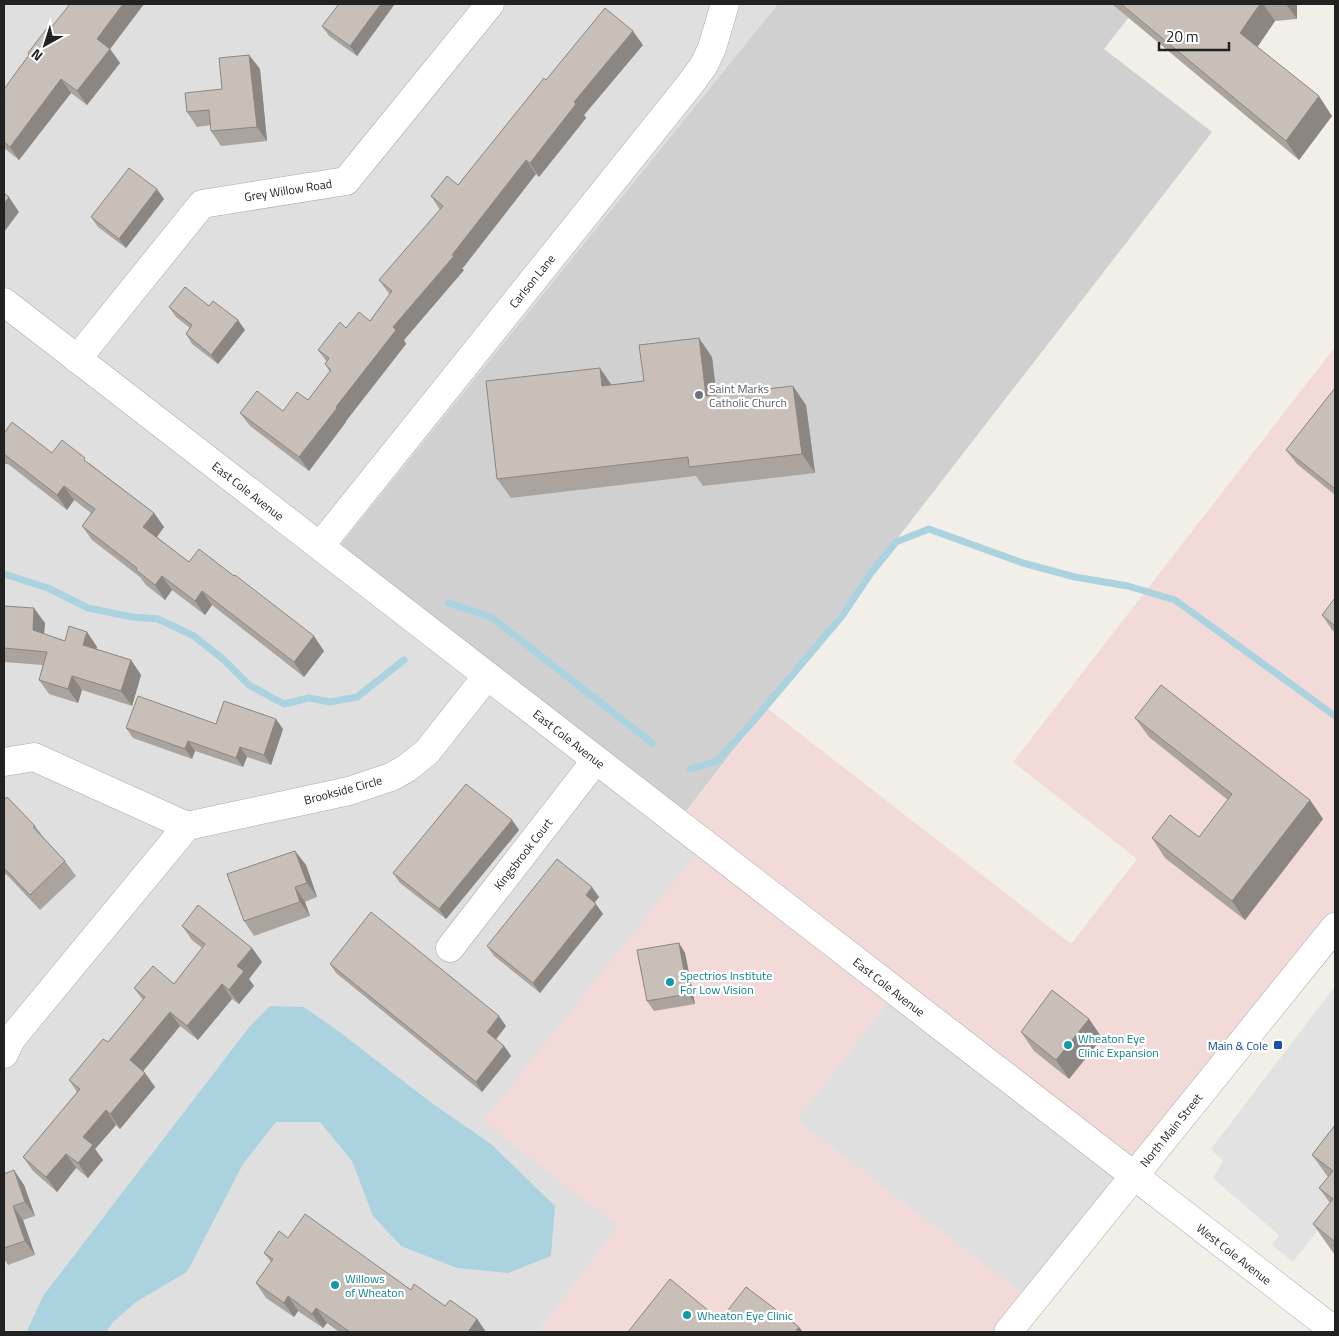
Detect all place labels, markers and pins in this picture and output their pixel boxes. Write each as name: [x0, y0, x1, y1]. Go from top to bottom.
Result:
place label: Saint Marks Catholic Church: [709, 379, 787, 412]
marker: Saint Marks Catholic Church: [693, 389, 705, 401]
place label: Spectrios Institute For Low Vision: [680, 966, 772, 999]
marker: Spectrios Institute For Low Vision: [664, 976, 676, 988]
place label: Wheaton Eye Clinic Expansion: [1078, 1029, 1159, 1062]
place label: Main & Cole: [1208, 1036, 1268, 1055]
marker: Wheaton Eye Clinic Expansion: [1062, 1039, 1074, 1051]
marker: Main & Cole: [1272, 1039, 1284, 1051]
place label: Willows of Wheaton: [345, 1269, 404, 1302]
marker: Willows of Wheaton: [329, 1279, 341, 1291]
place label: Wheaton Eye Clinic: [697, 1306, 793, 1325]
marker: Wheaton Eye Clinic: [681, 1309, 693, 1321]

